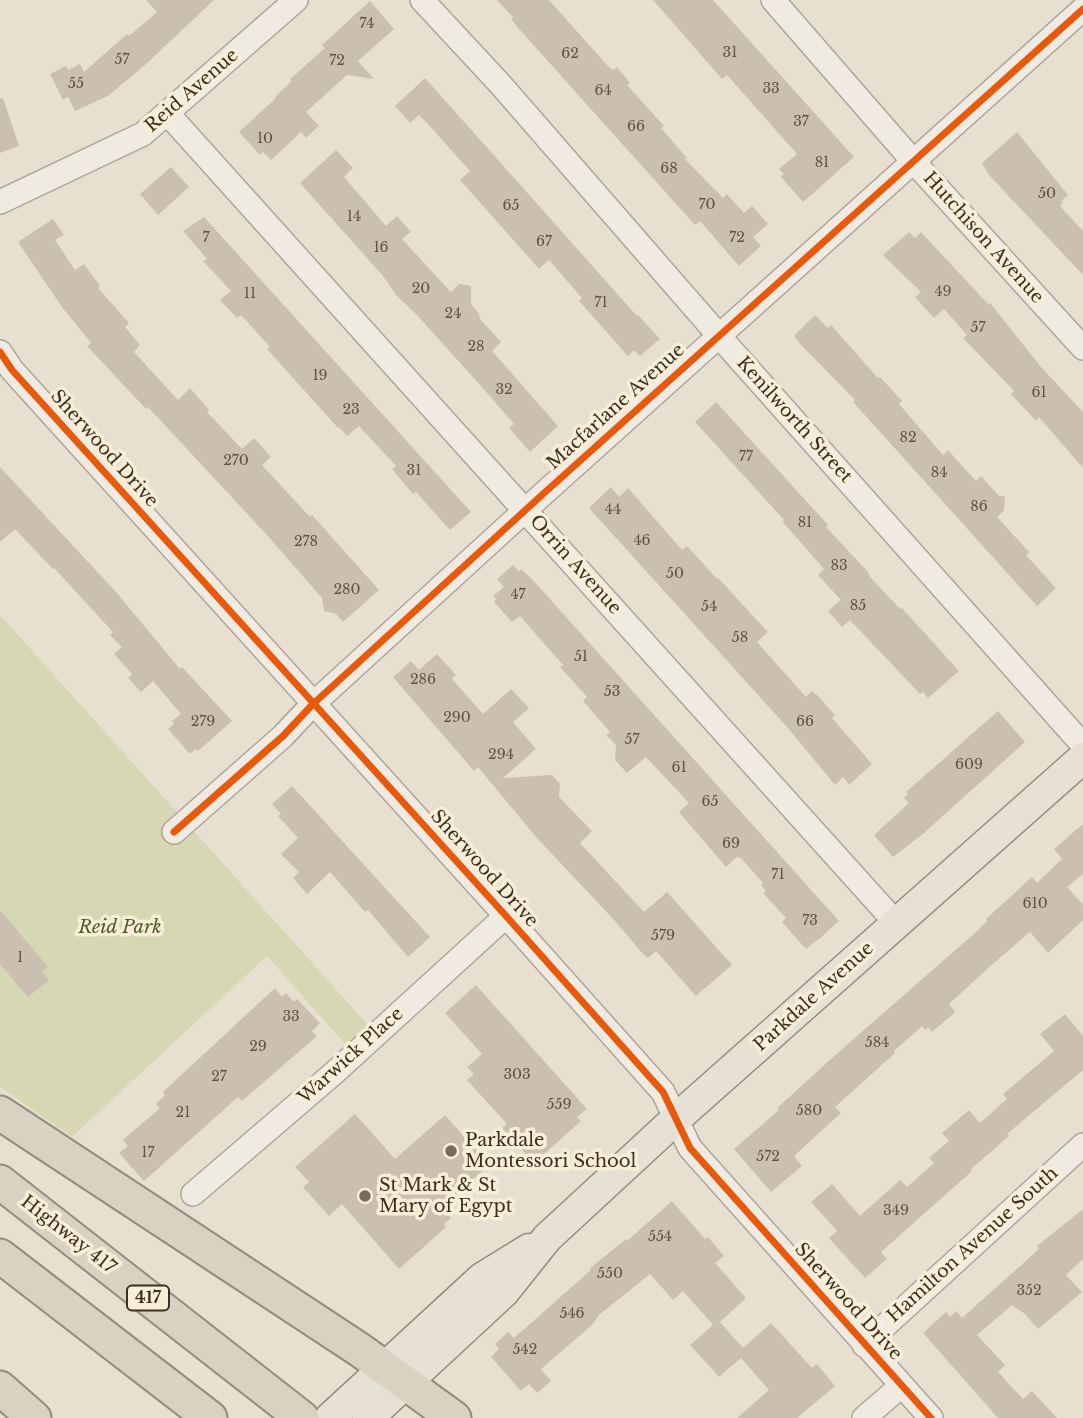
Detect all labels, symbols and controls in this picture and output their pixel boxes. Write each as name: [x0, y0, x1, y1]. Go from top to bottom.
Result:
house number: 74: [360, 16, 374, 32]
street label: Reid Avenue: [141, 45, 243, 137]
house number: 31: [723, 45, 737, 61]
house number: 62: [561, 46, 579, 62]
house number: 57: [115, 52, 129, 68]
house number: 72: [329, 53, 345, 69]
house number: 55: [68, 76, 84, 92]
house number: 33: [762, 81, 780, 97]
house number: 64: [594, 83, 612, 99]
house number: 37: [793, 114, 809, 130]
house number: 66: [627, 119, 645, 135]
house number: 10: [257, 131, 273, 147]
house number: 81: [815, 155, 829, 171]
house number: 68: [660, 161, 678, 177]
street label: Hutchison Avenue: [918, 168, 1048, 308]
house number: 50: [1038, 186, 1056, 202]
house number: 70: [698, 197, 716, 213]
house number: 65: [503, 198, 519, 214]
house number: 14: [347, 209, 361, 225]
house number: 7: [202, 230, 210, 246]
house number: 72: [729, 230, 745, 246]
house number: 67: [536, 234, 552, 250]
house number: 16: [373, 240, 389, 256]
house number: 20: [412, 281, 430, 297]
house number: 49: [934, 284, 952, 300]
house number: 11: [244, 286, 256, 302]
house number: 71: [594, 295, 608, 311]
house number: 24: [445, 306, 461, 322]
house number: 57: [971, 320, 985, 336]
house number: 28: [467, 339, 485, 355]
street label: Macfarlane Avenue: [543, 340, 689, 474]
street label: Kenilworth Street: [732, 353, 856, 487]
house number: 19: [312, 368, 328, 384]
house number: 32: [495, 382, 513, 398]
house number: 61: [1031, 385, 1047, 401]
street label: Sherwood Drive: [46, 386, 162, 512]
house number: 23: [342, 402, 360, 418]
house number: 82: [899, 430, 917, 446]
house number: 77: [739, 449, 753, 465]
house number: 270: [223, 453, 249, 469]
house number: 31: [407, 463, 421, 479]
house number: 84: [931, 465, 947, 481]
house number: 86: [970, 499, 988, 515]
house number: 44: [605, 502, 621, 518]
street label: Orrin Avenue: [525, 511, 625, 619]
house number: 81: [798, 515, 812, 531]
house number: 46: [633, 533, 651, 549]
house number: 278: [294, 534, 318, 550]
house number: 83: [830, 558, 848, 574]
house number: 50: [666, 566, 684, 582]
house number: 280: [333, 582, 361, 598]
house number: 47: [510, 587, 526, 603]
house number: 85: [850, 598, 866, 614]
house number: 54: [701, 599, 717, 615]
house number: 58: [732, 630, 748, 646]
house number: 51: [574, 649, 588, 665]
house number: 286: [410, 672, 436, 688]
house number: 53: [604, 684, 620, 700]
house number: 290: [443, 710, 471, 726]
house number: 279: [191, 714, 215, 730]
house number: 66: [796, 714, 814, 730]
house number: 57: [625, 732, 639, 748]
house number: 294: [488, 747, 514, 763]
house number: 609: [955, 757, 983, 773]
house number: 61: [671, 760, 687, 776]
house number: 65: [702, 794, 718, 810]
street label: Sherwood Drive: [426, 806, 542, 932]
house number: 69: [722, 836, 740, 852]
house number: 71: [771, 867, 785, 883]
house number: 610: [1022, 896, 1048, 912]
house number: 73: [802, 913, 818, 929]
park label: Reid Park: [79, 917, 161, 939]
house number: 579: [651, 928, 675, 944]
street label: Parkdale Avenue: [750, 938, 878, 1056]
house number: 1: [17, 950, 23, 966]
street label: Warwick Place: [294, 1003, 408, 1109]
house number: 33: [282, 1009, 300, 1025]
house number: 584: [865, 1035, 889, 1051]
house number: 29: [249, 1039, 267, 1055]
house number: 303: [503, 1067, 531, 1083]
house number: 27: [211, 1069, 227, 1085]
house number: 559: [547, 1097, 571, 1113]
house number: 580: [796, 1103, 822, 1119]
house number: 21: [176, 1105, 190, 1121]
place label: Parkdale Montessori School: [465, 1130, 636, 1172]
marker: Parkdale Montessori School: [443, 1143, 459, 1159]
house number: 17: [141, 1145, 155, 1161]
house number: 572: [756, 1149, 780, 1165]
street label: Hamilton Avenue South: [883, 1163, 1063, 1327]
place label: St Mark & St Mary of Egypt: [379, 1175, 513, 1218]
marker: St Mark & St Mary of Egypt: [357, 1188, 373, 1204]
street label: Highway 417: [16, 1191, 120, 1279]
house number: 349: [883, 1203, 909, 1219]
house number: 554: [648, 1229, 672, 1245]
street label: Sherwood Drive: [790, 1239, 906, 1365]
house number: 550: [597, 1266, 623, 1282]
house number: 352: [1016, 1283, 1042, 1299]
road number: 417: [127, 1286, 169, 1310]
house number: 546: [559, 1306, 585, 1322]
house number: 542: [513, 1342, 537, 1358]

